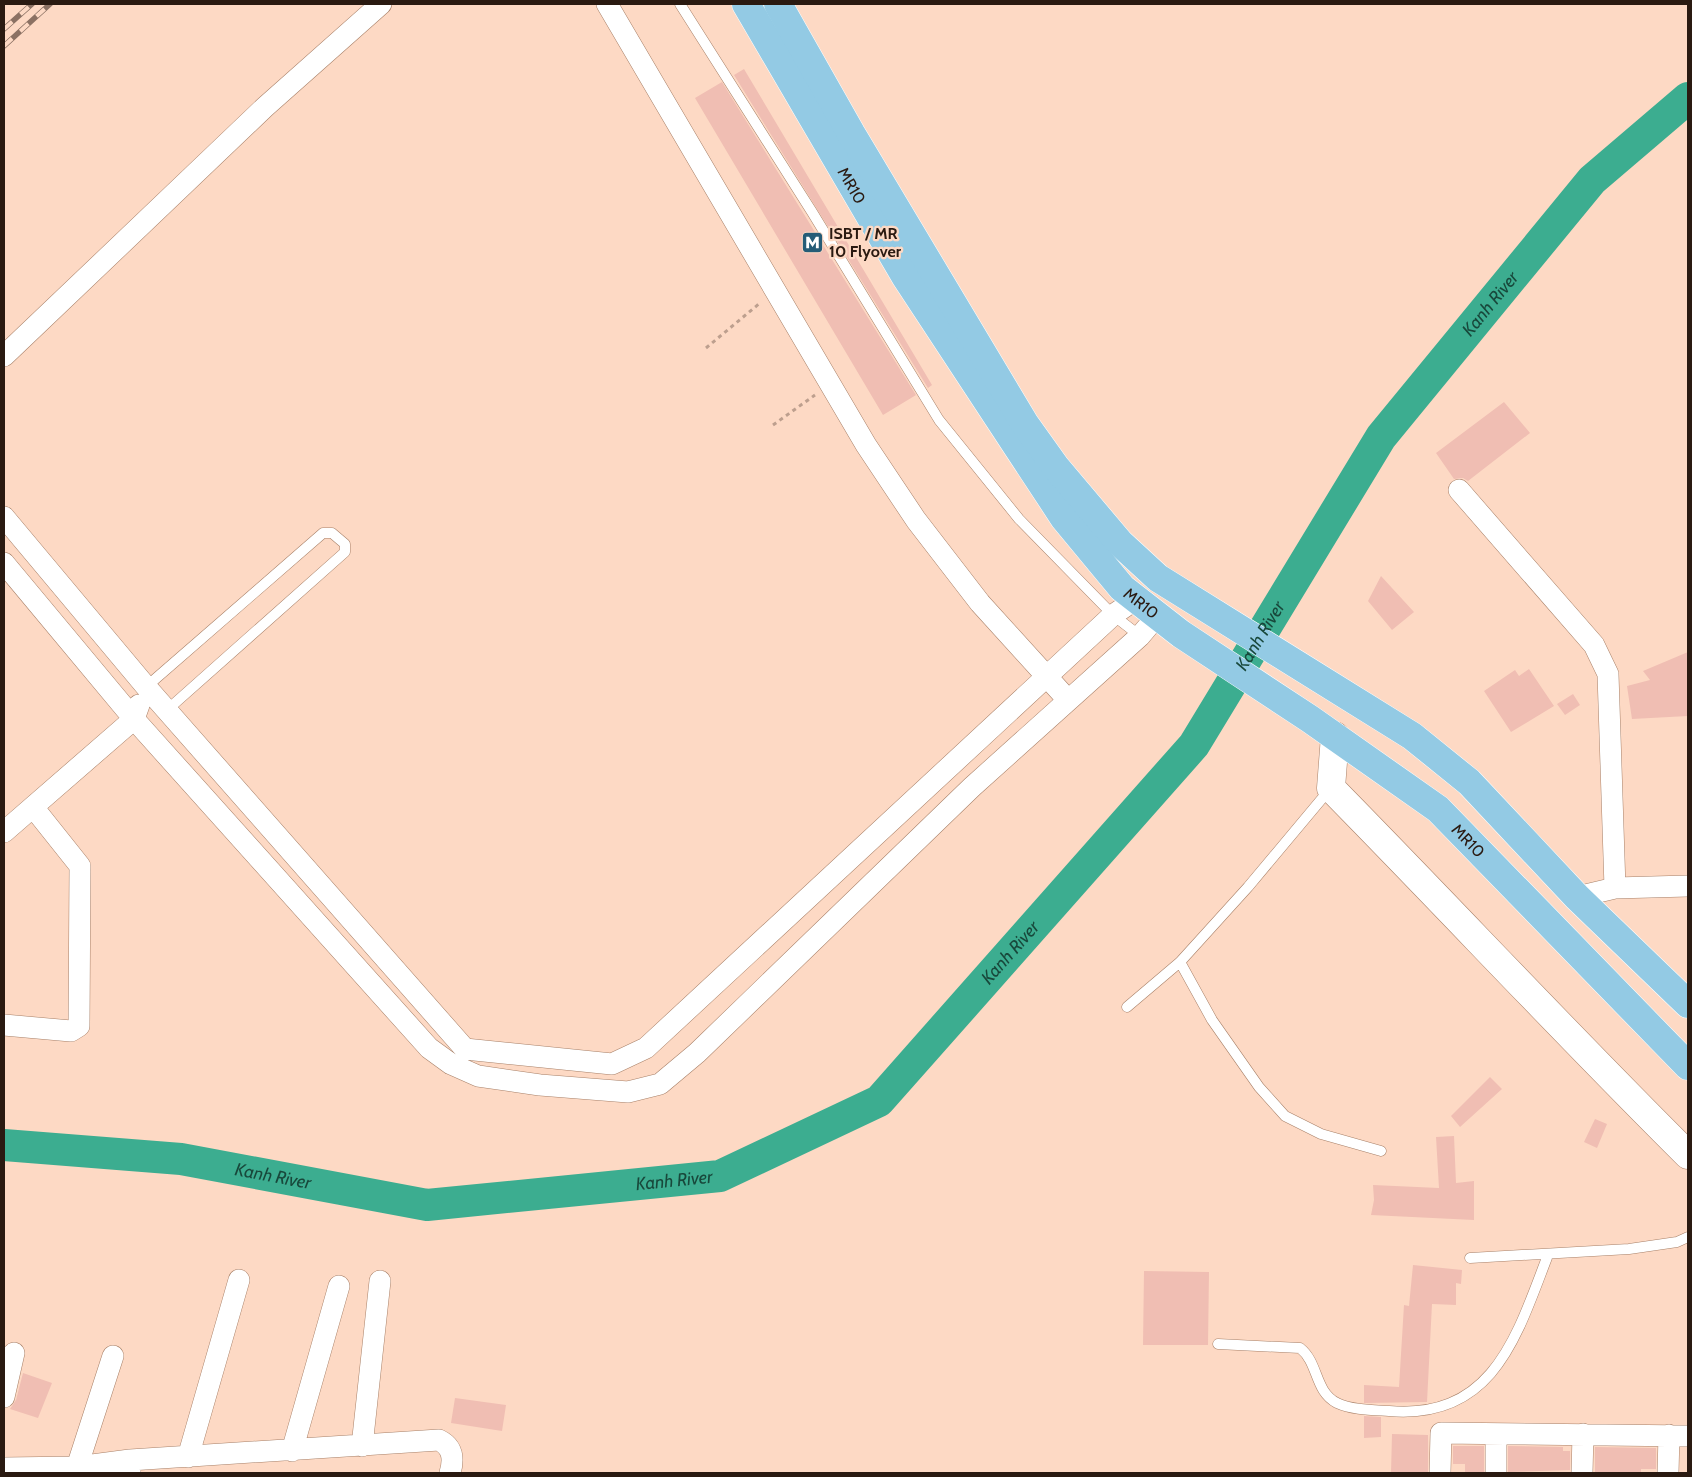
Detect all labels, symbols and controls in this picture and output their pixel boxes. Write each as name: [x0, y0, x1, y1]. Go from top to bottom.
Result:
street label: MR10: [834, 164, 870, 207]
place label: ISBT / MR 10 Flyover: [829, 224, 902, 261]
metro station icon: ISBT / MR 10 Flyover: [801, 230, 825, 254]
water label: Kanh River: [1457, 266, 1524, 341]
street label: MR10: [1120, 584, 1163, 623]
water label: Kanh River: [1231, 596, 1290, 675]
street label: MR10: [1448, 820, 1489, 861]
water label: Kanh River: [976, 916, 1045, 989]
water label: Kanh River: [233, 1158, 314, 1194]
water label: Kanh River: [635, 1166, 715, 1195]

